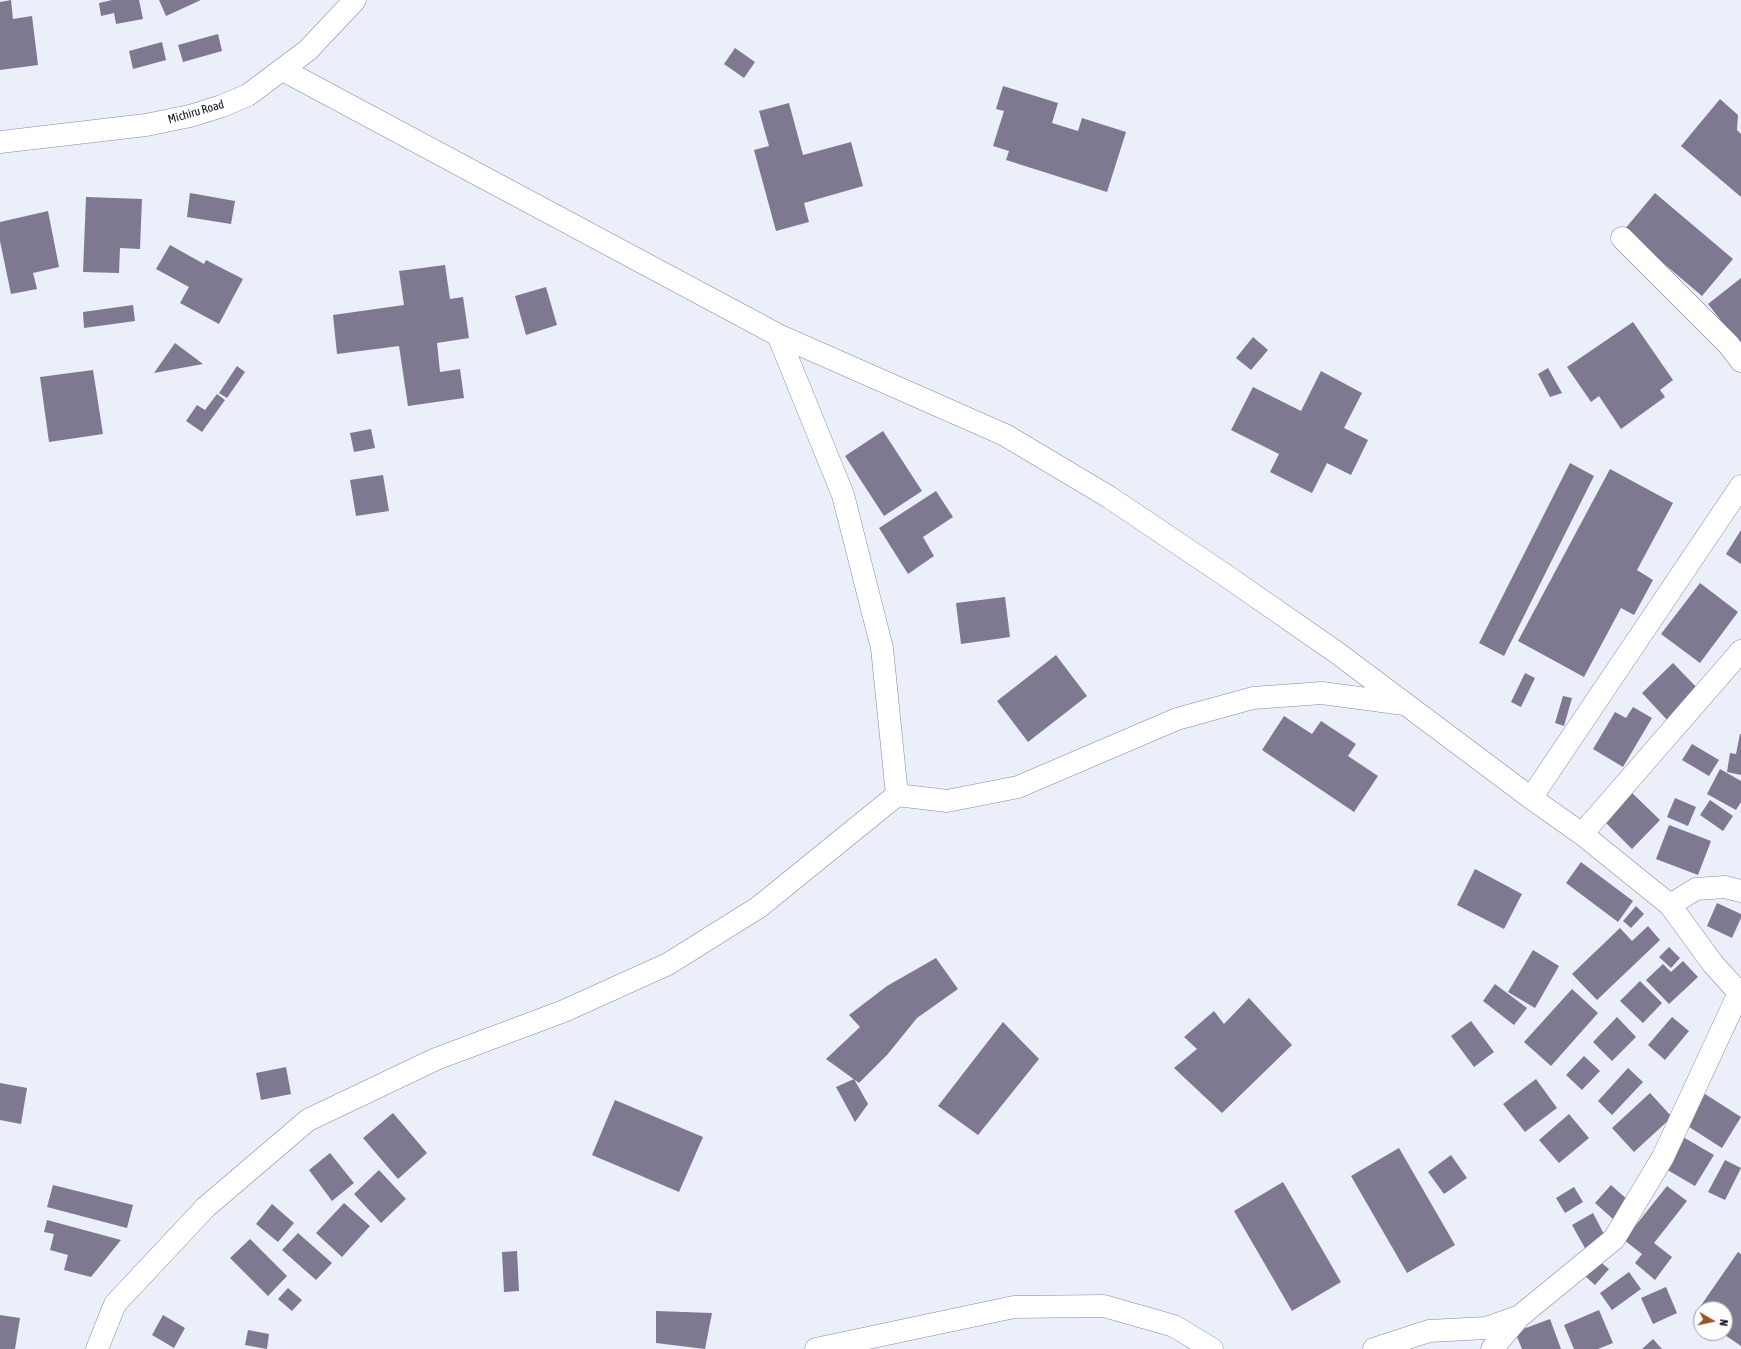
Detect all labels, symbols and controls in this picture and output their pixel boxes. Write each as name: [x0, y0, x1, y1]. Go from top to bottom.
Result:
street label: Michiru Road: [166, 97, 226, 127]
north arrow: [1693, 1301, 1733, 1341]
text: N: [1717, 1319, 1730, 1327]

